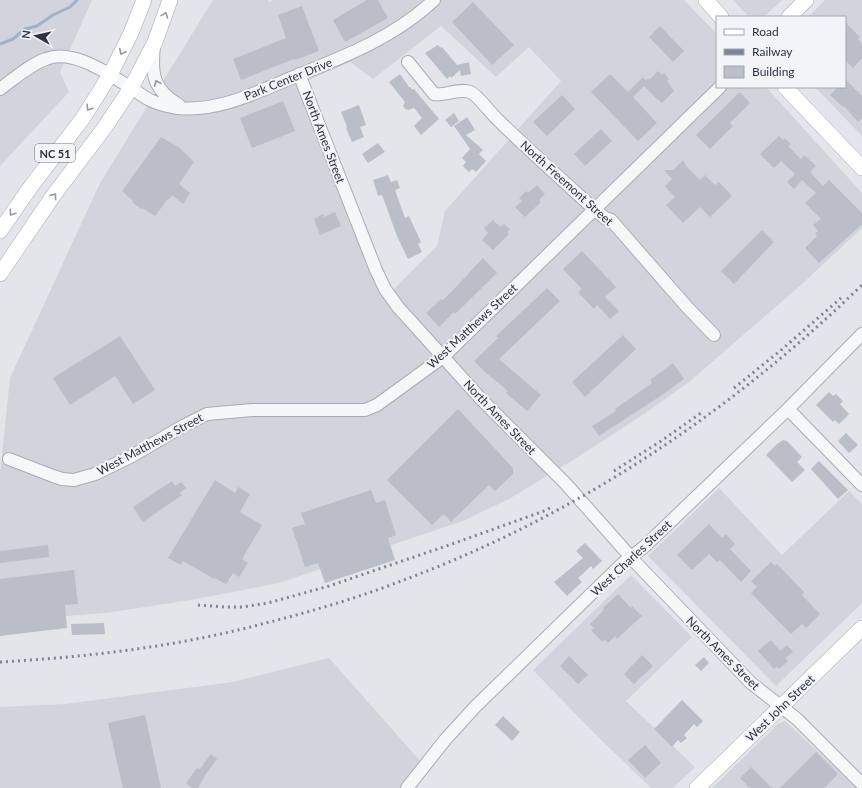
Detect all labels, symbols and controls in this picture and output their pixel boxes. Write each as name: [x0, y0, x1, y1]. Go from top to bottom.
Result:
one-way arrow: [160, 11, 168, 18]
north arrow: [16, 16, 56, 56]
legend: [716, 16, 846, 88]
text: Road: [752, 24, 779, 39]
text: N: [19, 29, 33, 40]
text: Railway: [752, 44, 793, 59]
one-way arrow: [119, 48, 126, 56]
street label: Park Center Drive: [242, 54, 334, 104]
text: Building: [752, 64, 795, 79]
one-way arrow: [154, 80, 162, 87]
street label: North Ames Street: [299, 89, 349, 186]
one-way arrow: [86, 104, 94, 111]
street label: North Freemont Street: [518, 137, 617, 229]
road number: NC 51: [35, 144, 75, 162]
one-way arrow: [49, 193, 57, 200]
one-way arrow: [9, 209, 17, 216]
street label: West Matthews Street: [424, 280, 521, 372]
street label: North Ames Street: [461, 377, 540, 458]
street label: West Matthews Street: [94, 409, 206, 478]
street label: West Charles Street: [588, 516, 675, 599]
street label: North Ames Street: [683, 613, 763, 693]
street label: West John Street: [742, 671, 818, 745]

